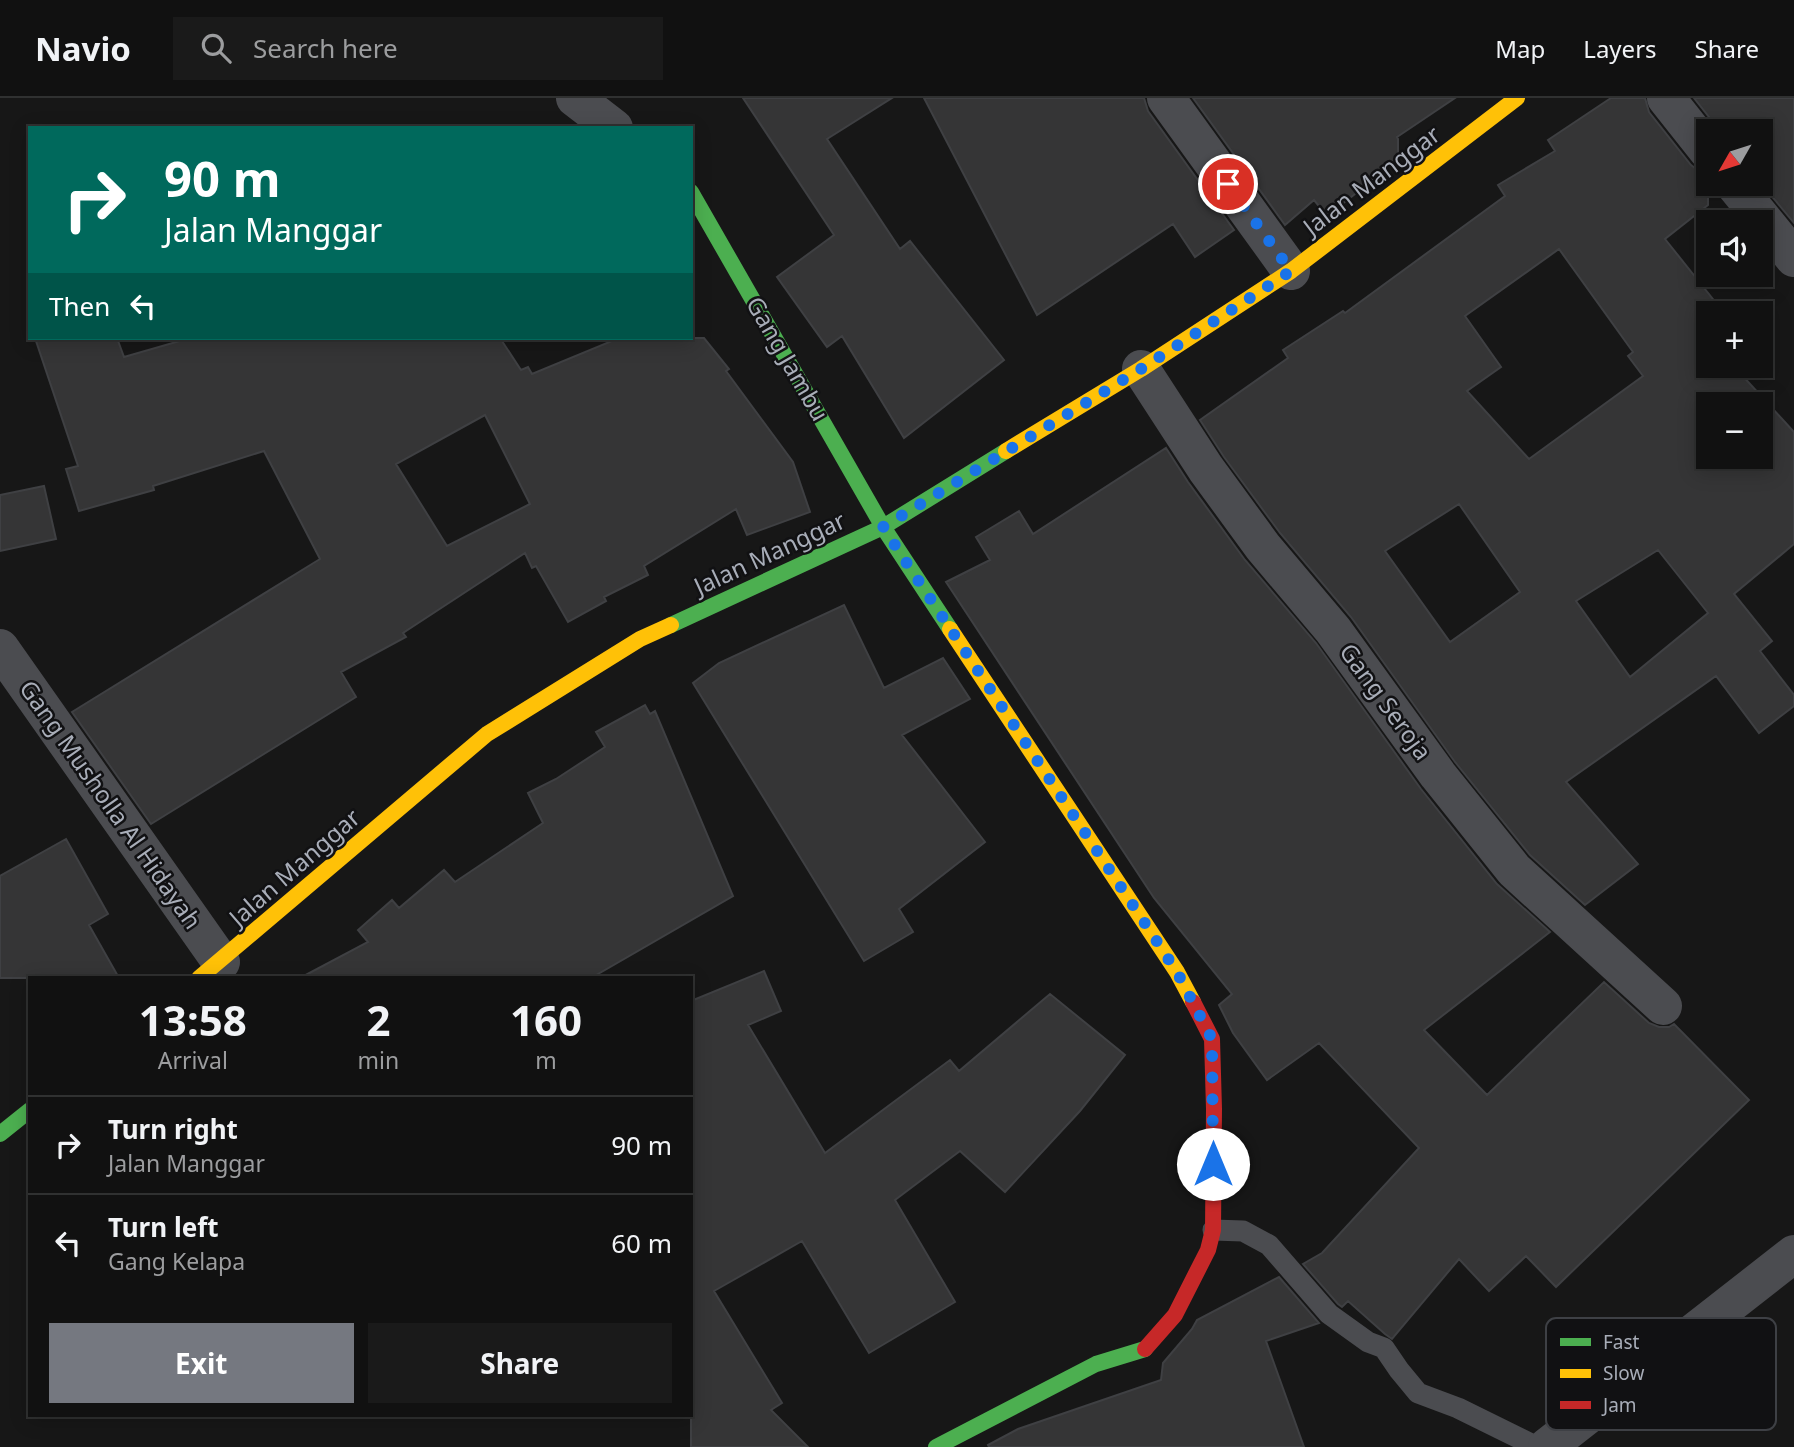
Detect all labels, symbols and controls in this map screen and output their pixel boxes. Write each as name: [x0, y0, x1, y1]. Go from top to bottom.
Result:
search box: [173, 17, 663, 80]
text: Navio: [35, 26, 131, 71]
icon: search: [197, 29, 235, 67]
text: Search here: [253, 30, 398, 66]
text: Map: [1495, 32, 1545, 65]
text: Layers: [1583, 32, 1657, 65]
text: Share: [1695, 32, 1759, 65]
street label: Jalan Manggar: [1294, 117, 1446, 243]
north arrow: [1696, 119, 1773, 196]
map controls: [1696, 119, 1773, 469]
text: 90 m: [164, 145, 281, 211]
icon: right: [49, 154, 140, 245]
pin: [1198, 154, 1258, 214]
icon: arrive: [1209, 165, 1247, 203]
text: Jalan Manggar: [164, 208, 382, 251]
button: sound: [1696, 210, 1773, 287]
icon: left: [124, 287, 162, 325]
text: Then: [49, 288, 110, 324]
street label: Gang Jambu: [739, 290, 837, 427]
button: +: [1696, 301, 1773, 378]
button: −: [1696, 392, 1773, 469]
street label: Jalan Manggar: [686, 503, 851, 603]
street label: Gang Seroja: [1333, 636, 1440, 766]
street label: Gang Musholla Al Hidayah: [13, 673, 210, 935]
street label: Jalan Manggar: [220, 801, 367, 934]
text: 13:58: [139, 991, 247, 1048]
text: 2: [366, 991, 390, 1048]
text: 160: [510, 991, 582, 1048]
text: Arrival: [158, 1044, 228, 1076]
text: min: [358, 1044, 399, 1076]
text: m: [535, 1044, 557, 1076]
text: Turn right: [108, 1111, 238, 1147]
icon: right: [49, 1126, 87, 1164]
text: 90 m: [611, 1127, 672, 1163]
position arrow: [1176, 1127, 1250, 1201]
text: Jalan Manggar: [108, 1147, 265, 1179]
text: Turn left: [108, 1209, 219, 1245]
icon: left: [49, 1224, 87, 1262]
text: 60 m: [611, 1225, 672, 1261]
text: Gang Kelapa: [108, 1245, 245, 1277]
legend: [1546, 1318, 1776, 1430]
button: Exit: [49, 1323, 354, 1403]
button: Share: [368, 1323, 672, 1403]
text: Fast: [1603, 1329, 1640, 1355]
text: Slow: [1603, 1360, 1644, 1386]
text: Jam: [1601, 1392, 1637, 1418]

